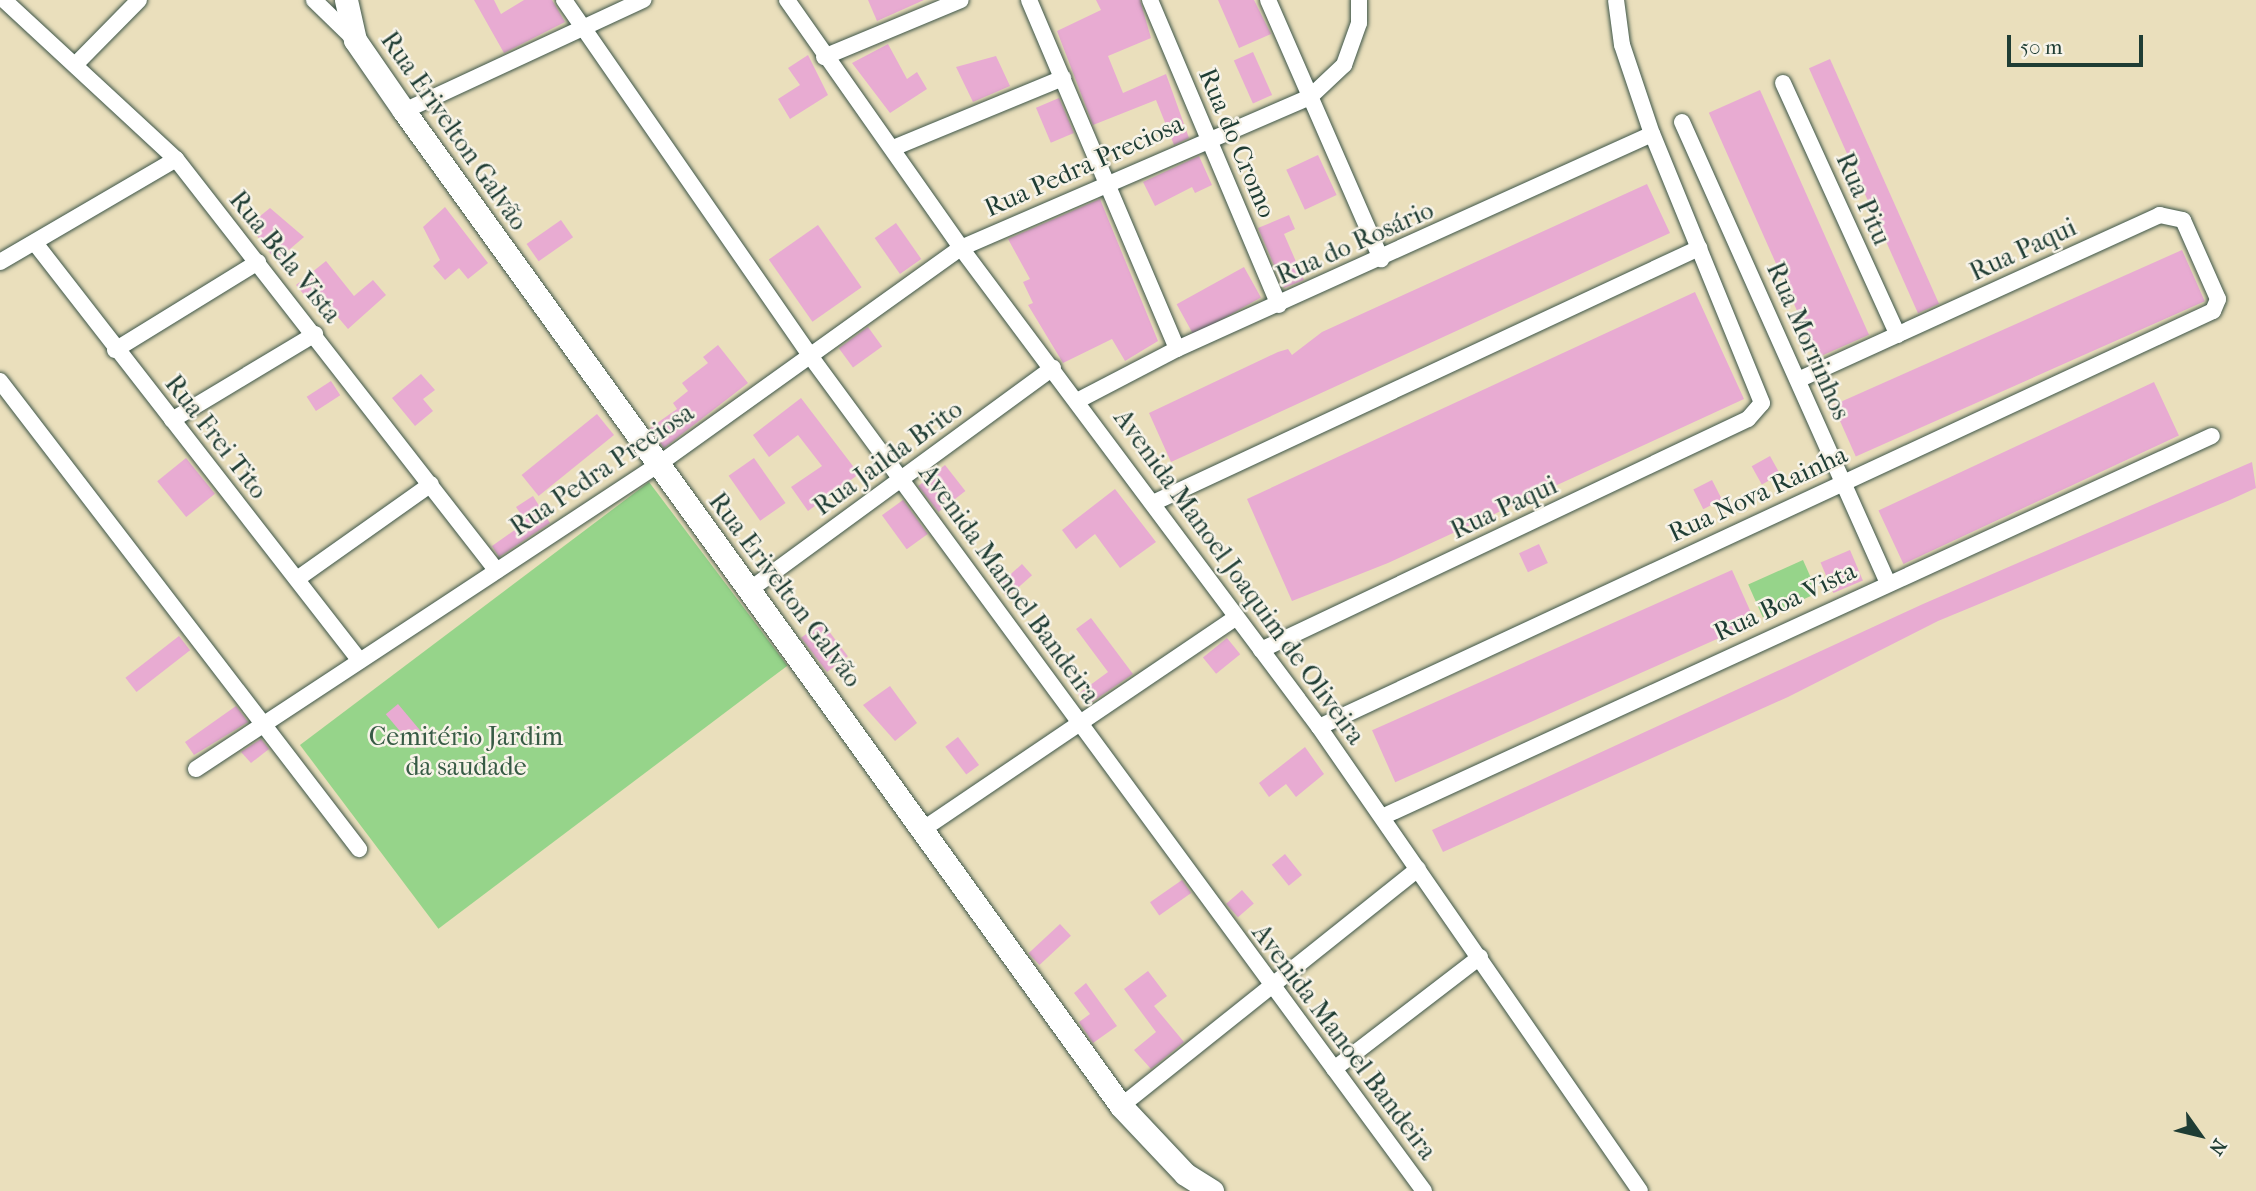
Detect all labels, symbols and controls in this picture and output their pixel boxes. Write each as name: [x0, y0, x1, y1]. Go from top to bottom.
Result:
scale bar: [2011, 21, 2148, 65]
street label: Rua Erivelton Galvão: [374, 26, 534, 236]
text: 50 m: [2020, 35, 2063, 59]
street label: Rua do Cromo: [1191, 63, 1283, 223]
street label: Rua Pedra Preciosa: [980, 108, 1188, 224]
street label: Rua Pitu: [1829, 148, 1897, 250]
street label: Rua Bela Vista: [222, 185, 348, 329]
street label: Rua do Rosário: [1272, 194, 1438, 292]
street label: Rua Paqui: [1965, 212, 2081, 288]
street label: Rua Morrinhos: [1759, 257, 1857, 425]
street label: Rua Frei Tito: [158, 369, 274, 505]
street label: Rua Jailda Brito: [807, 394, 969, 522]
street label: Rua Pedra Preciosa: [504, 397, 700, 543]
street label: Avenida Manoel Joaquim de Oliveira: [1107, 403, 1371, 751]
street label: Rua Nova Rainha: [1664, 439, 1852, 549]
street label: Avenida Manoel Bandeira: [912, 459, 1106, 709]
street label: Rua Paqui: [1446, 470, 1562, 546]
street label: Rua Erivelton Galvão: [702, 487, 868, 693]
street label: Rua Boa Vista: [1709, 555, 1861, 649]
park label: Cemitério Jardim da saudade: [369, 721, 563, 782]
street label: Avenida Manoel Bandeira: [1245, 918, 1443, 1166]
north arrow: [2165, 1100, 2235, 1170]
text: N: [2204, 1135, 2231, 1159]

